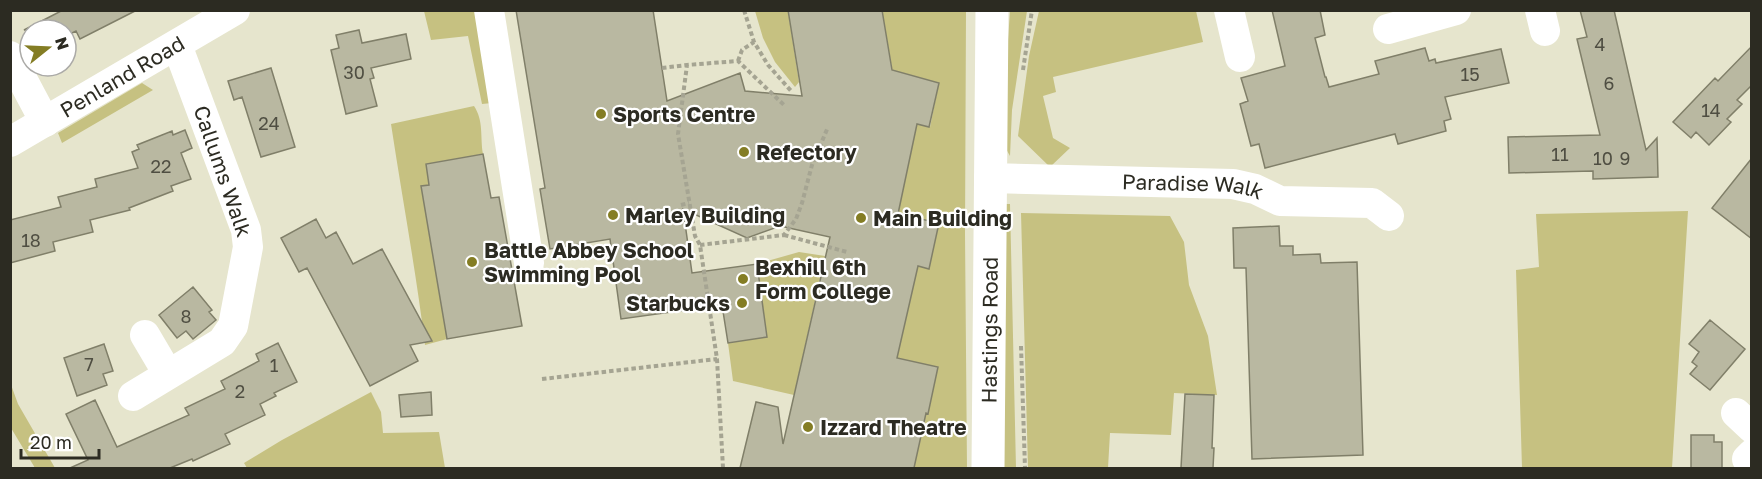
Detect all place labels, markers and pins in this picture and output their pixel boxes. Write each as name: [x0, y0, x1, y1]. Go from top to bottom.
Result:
place label: Sports Centre: [613, 101, 755, 127]
marker: Sports Centre: [594, 107, 608, 121]
place label: Refectory: [756, 139, 857, 165]
marker: Refectory: [737, 145, 751, 159]
place label: Marley Building: [625, 202, 785, 228]
place label: Main Building: [873, 205, 1012, 231]
marker: Marley Building: [606, 208, 620, 222]
marker: Main Building: [854, 211, 868, 225]
place label: Battle Abbey School Swimming Pool: [484, 237, 694, 287]
place label: Bexhill 6th Form College: [755, 254, 891, 304]
marker: Battle Abbey School Swimming Pool: [465, 255, 479, 269]
marker: Bexhill 6th Form College: [736, 272, 750, 286]
place label: Starbucks: [626, 290, 730, 316]
marker: Starbucks: [735, 296, 749, 310]
place label: Izzard Theatre: [820, 414, 967, 440]
marker: Izzard Theatre: [801, 420, 815, 434]

